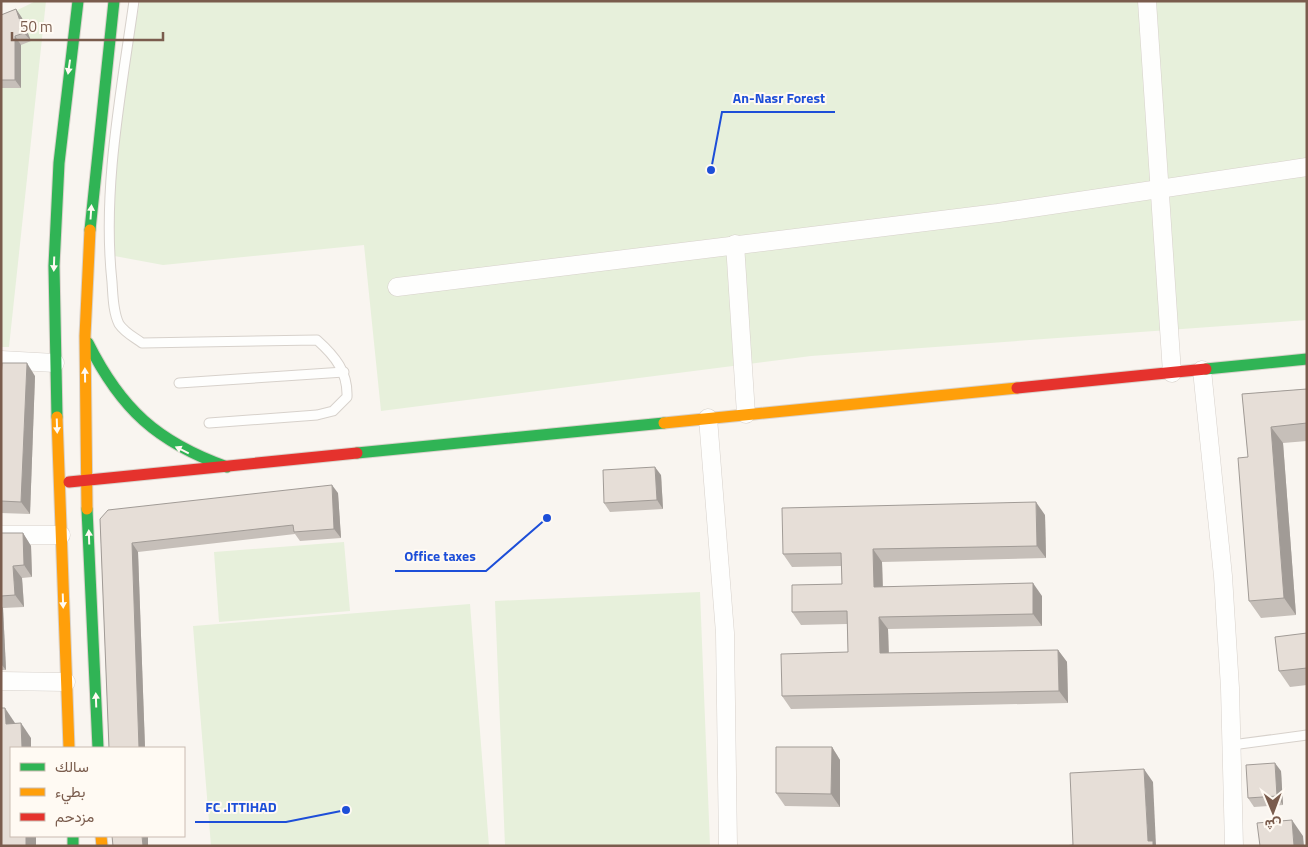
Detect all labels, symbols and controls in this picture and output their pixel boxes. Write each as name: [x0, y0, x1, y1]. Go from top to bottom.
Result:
scale bar: [12, 10, 164, 42]
text: 50 m: [20, 15, 53, 38]
one-way arrow: [65, 59, 73, 75]
callout: An-Nasr Forest: [722, 83, 835, 112]
text: An-Nasr Forest: [733, 87, 825, 108]
one-way arrow: [87, 204, 95, 220]
one-way arrow: [50, 256, 58, 272]
one-way arrow: [81, 366, 89, 382]
one-way arrow: [54, 418, 62, 434]
one-way arrow: [175, 446, 189, 454]
one-way arrow: [85, 529, 93, 545]
callout: Office taxes: [395, 542, 486, 571]
text: Office taxes: [404, 545, 476, 566]
one-way arrow: [60, 593, 68, 609]
one-way arrow: [92, 691, 100, 707]
legend: [10, 747, 185, 837]
text: سالك: [55, 755, 89, 778]
text: بطيء: [55, 780, 85, 805]
north arrow: [1248, 787, 1298, 837]
callout: FC .ITTIHAD: [195, 793, 286, 822]
text: FC .ITTIHAD: [205, 796, 277, 817]
text: مزدحم: [55, 805, 94, 828]
text: ش: [1264, 815, 1282, 836]

